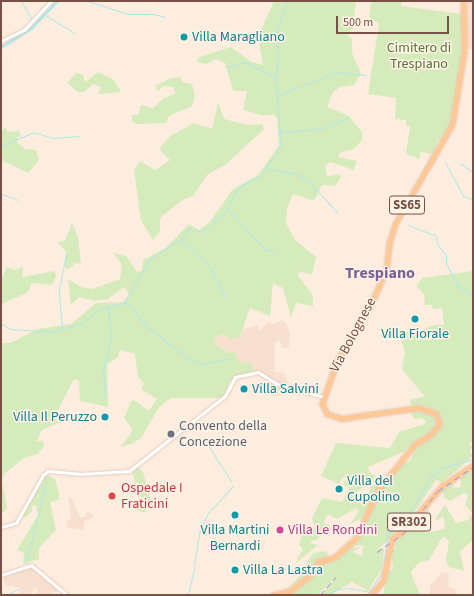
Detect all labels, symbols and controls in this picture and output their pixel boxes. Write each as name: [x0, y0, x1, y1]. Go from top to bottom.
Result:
scale bar: [338, 8, 451, 34]
text: 500 m: [343, 14, 373, 31]
place label: Villa Maragliano: [192, 29, 285, 45]
marker: Villa Maragliano: [179, 32, 189, 42]
park label: Cimitero di Trespiano: [387, 40, 451, 72]
road number: SS65: [389, 194, 425, 216]
district label: Trespiano: [345, 263, 415, 283]
street label: Via Bolognese: [326, 295, 380, 375]
marker: Villa Fiorale: [410, 314, 420, 324]
place label: Villa Fiorale: [381, 326, 449, 342]
place label: Villa Salvini: [252, 381, 319, 397]
marker: Villa Salvini: [239, 384, 249, 394]
place label: Villa Il Peruzzo: [13, 409, 97, 425]
marker: Villa Il Peruzzo: [100, 412, 110, 422]
place label: Convento della Concezione: [179, 418, 267, 450]
marker: Convento della Concezione: [166, 429, 176, 439]
place label: Villa del Cupolino: [347, 473, 400, 506]
place label: Ospedale I Fraticini: [121, 480, 183, 512]
marker: Villa del Cupolino: [334, 484, 344, 494]
marker: Ospedale I Fraticini: [106, 490, 118, 502]
marker: Villa Martini Bernardi: [230, 510, 240, 520]
road number: SR302: [387, 511, 431, 533]
place label: Villa Martini Bernardi: [200, 522, 270, 554]
place label: Villa Le Rondini: [288, 522, 377, 538]
marker: Villa Le Rondini: [275, 525, 285, 535]
place label: Villa La Lastra: [243, 562, 323, 578]
marker: Villa La Lastra: [230, 565, 240, 575]

